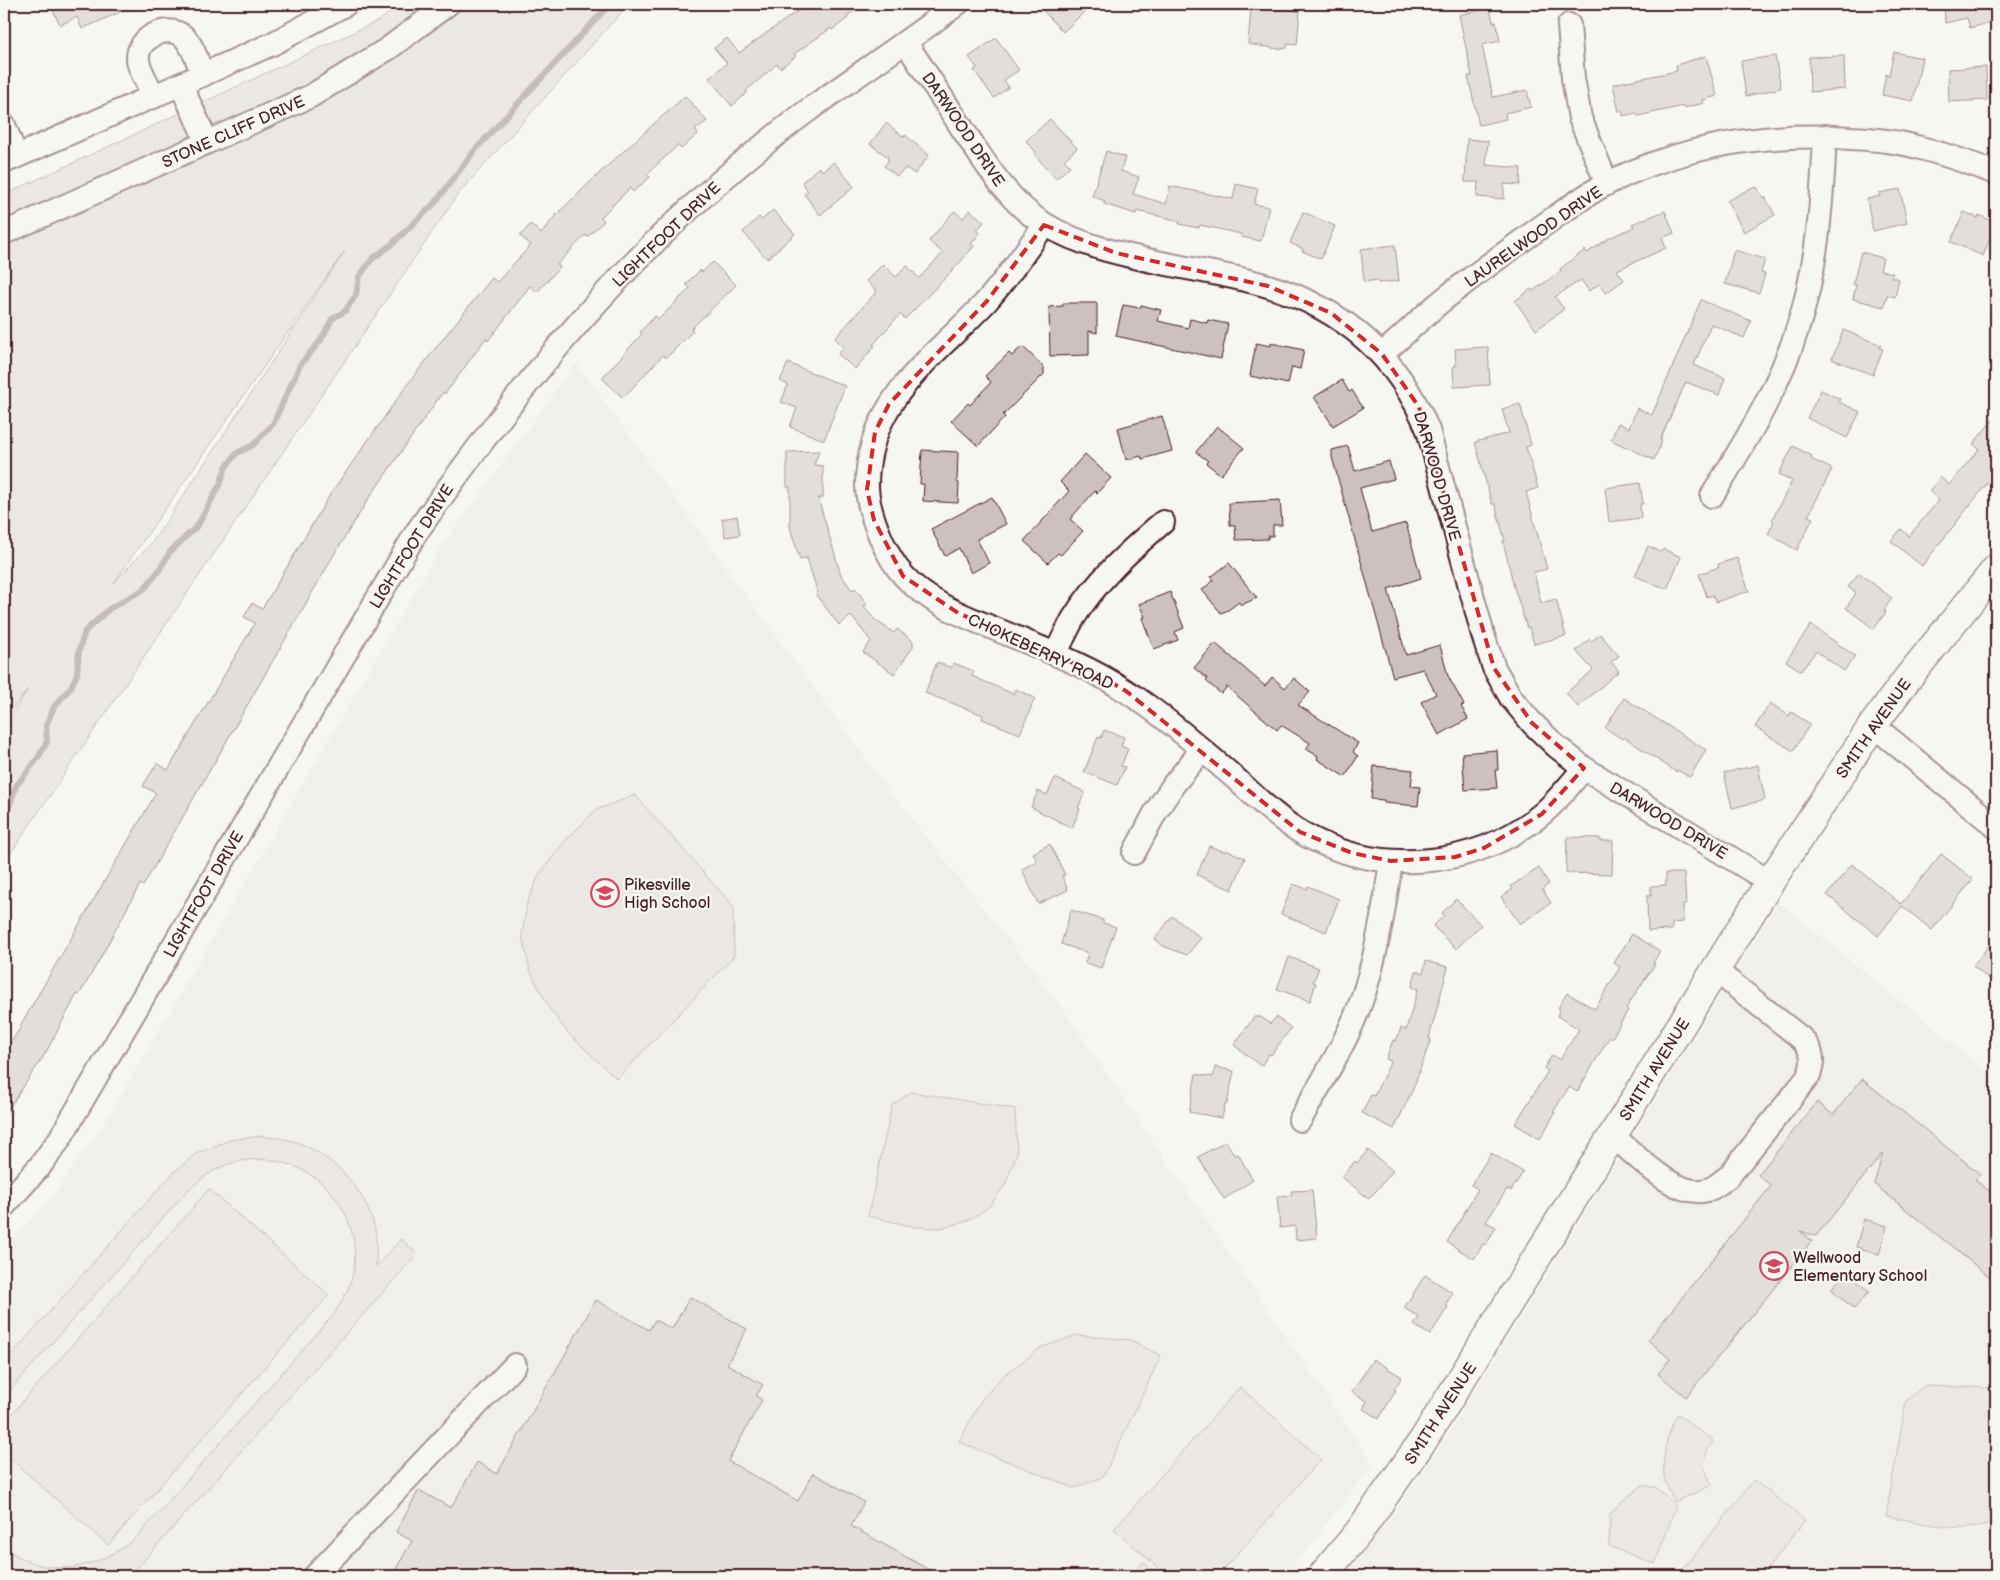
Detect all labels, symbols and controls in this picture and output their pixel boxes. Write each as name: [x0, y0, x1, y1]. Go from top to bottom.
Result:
street label: DARWOOD DRIVE: [917, 69, 1008, 191]
street label: STONE CLIFF DRIVE: [159, 92, 308, 172]
street label: LIGHTFOOT DRIVE: [609, 179, 725, 292]
street label: LAURELWOOD DRIVE: [1462, 183, 1606, 292]
street label: DARWOOD DRIVE: [1409, 409, 1464, 543]
street label: LIGHTFOOT DRIVE: [366, 481, 458, 612]
street label: CHOKEBERRY ROAD: [964, 610, 1116, 694]
street label: SMITH AVENUE: [1833, 675, 1916, 782]
street label: DARWOOD DRIVE: [1606, 779, 1730, 864]
street label: LIGHTFOOT DRIVE: [160, 828, 248, 961]
place label: Pikesville High School: [624, 876, 710, 913]
school or university icon: Pikesville High School: [590, 878, 620, 908]
street label: SMITH AVENUE: [1616, 1015, 1694, 1125]
place label: Wellwood Elementary School: [1793, 1249, 1927, 1286]
school or university icon: Wellwood Elementary School: [1759, 1251, 1789, 1281]
street label: SMITH AVENUE: [1401, 1359, 1481, 1468]

